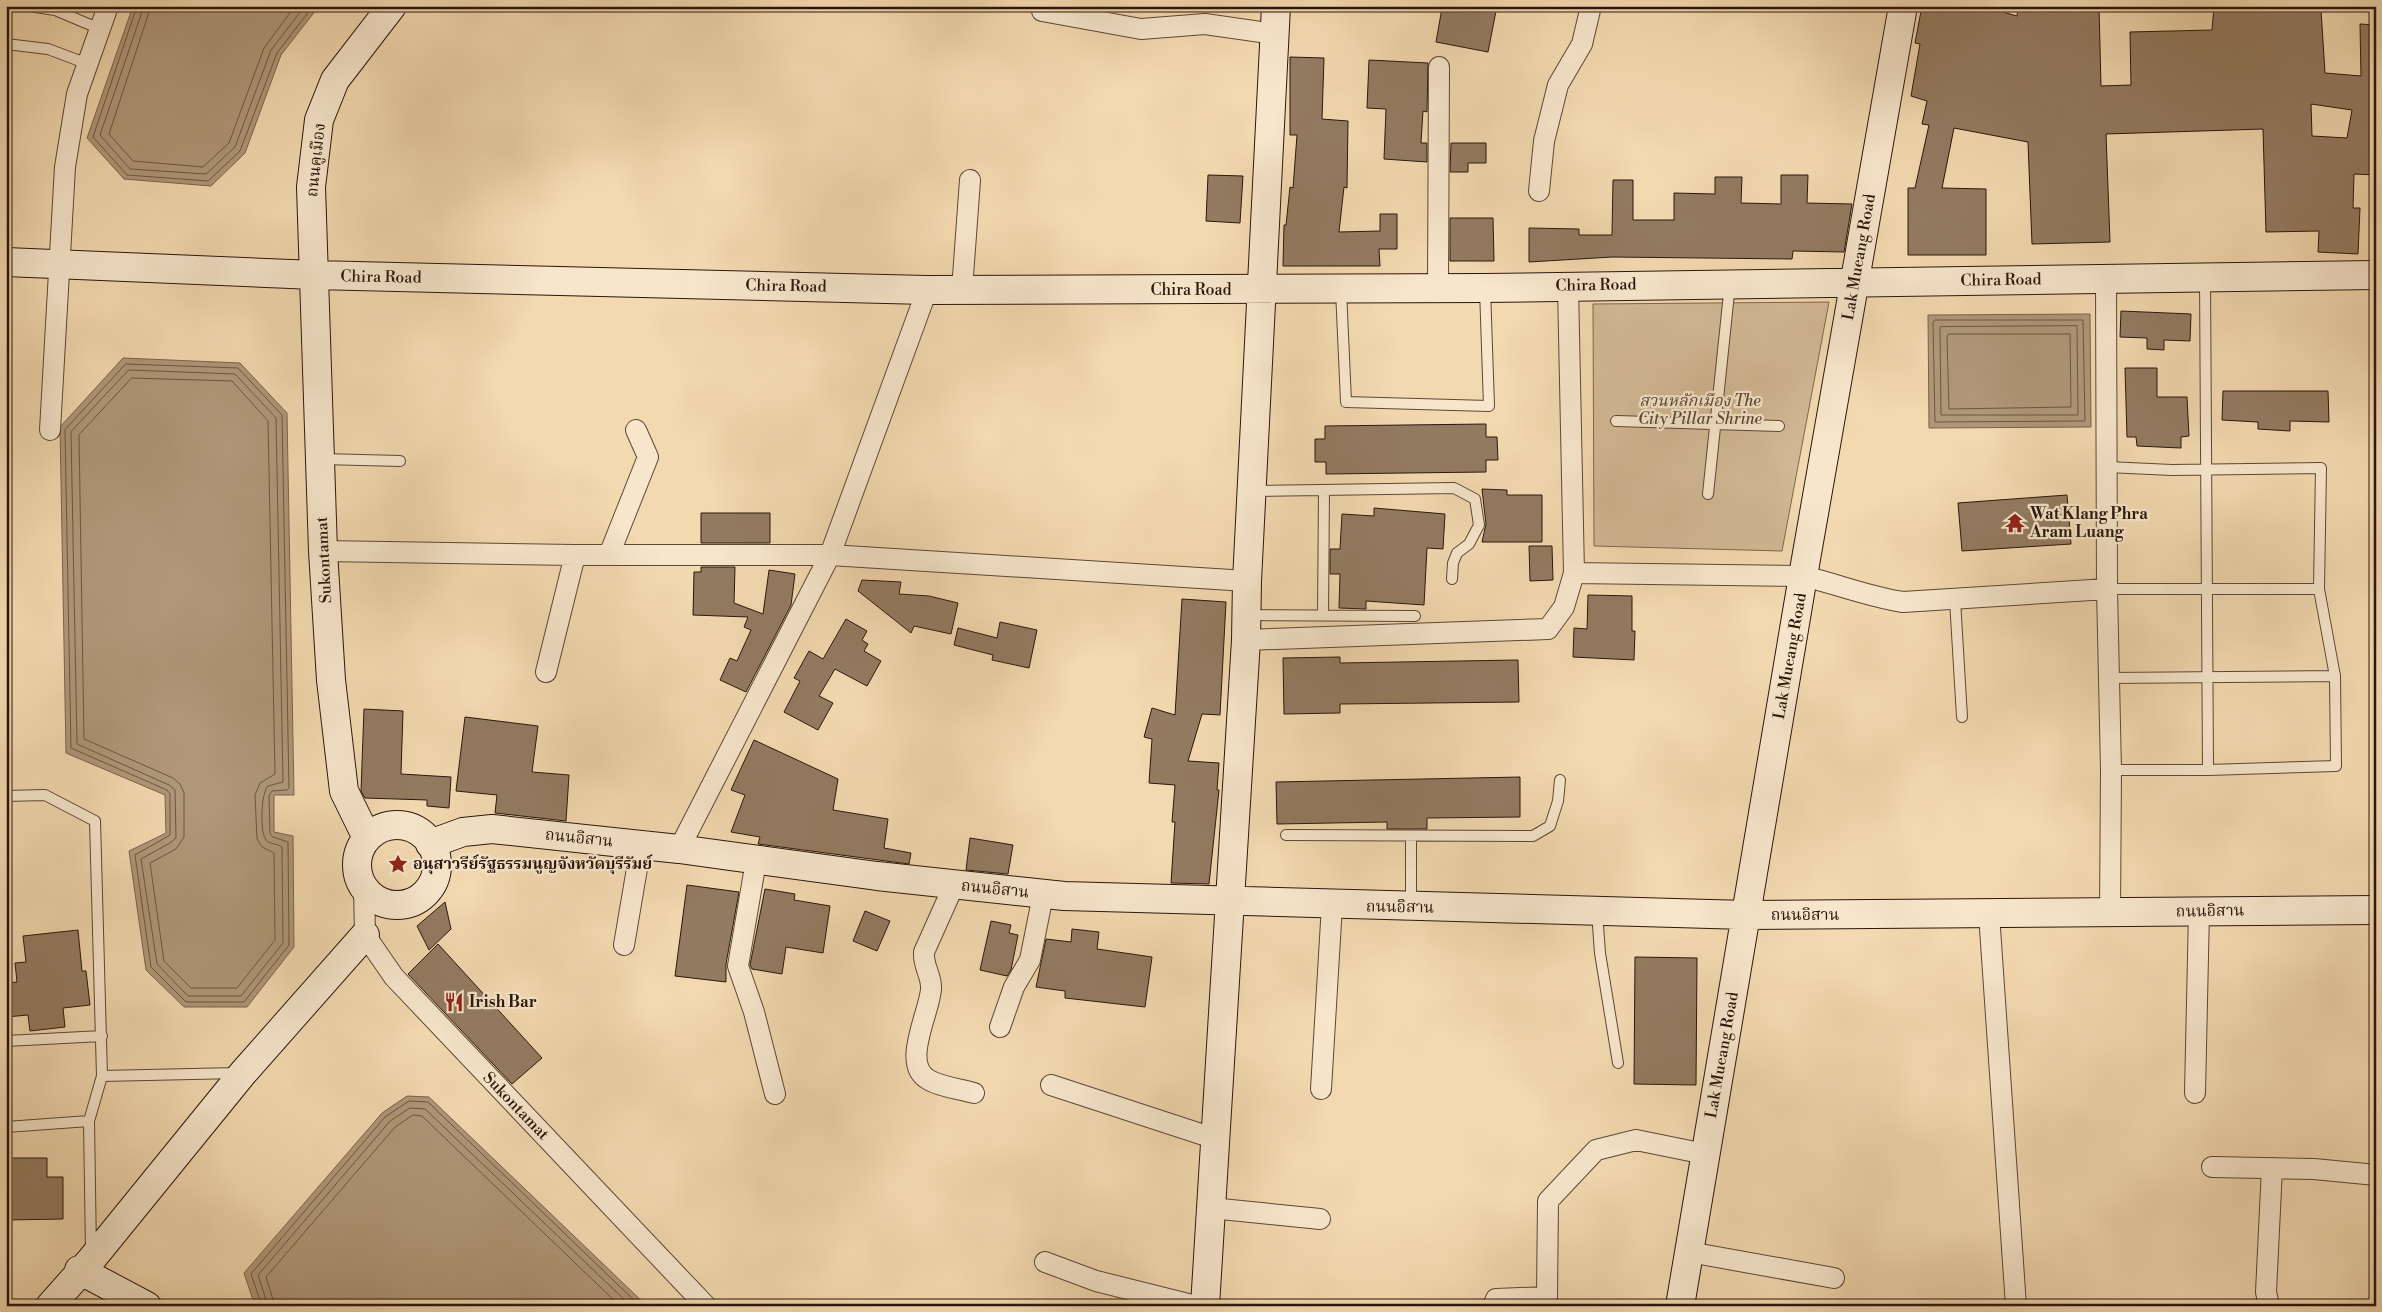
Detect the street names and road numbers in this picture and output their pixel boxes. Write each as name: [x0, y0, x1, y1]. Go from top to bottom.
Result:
street label: ถนนคูเมือง: [302, 122, 330, 198]
street label: Lak Mueang Road: [1838, 192, 1880, 322]
street label: Chira Road: [340, 266, 422, 288]
street label: Chira Road: [1960, 269, 2042, 291]
street label: Chira Road: [1555, 274, 1637, 296]
street label: Chira Road: [745, 275, 827, 297]
street label: Chira Road: [1150, 280, 1232, 300]
street label: Sukontamat: [312, 516, 336, 604]
street label: Lak Mueang Road: [1769, 591, 1811, 721]
street label: ถนนอิสาน: [544, 824, 614, 852]
street label: ถนนอิสาน: [960, 875, 1030, 903]
street label: ถนนอิสาน: [1366, 896, 1434, 918]
street label: ถนนอิสาน: [2176, 900, 2244, 922]
street label: ถนนอิสาน: [1771, 905, 1839, 925]
street label: Lak Mueang Road: [1701, 990, 1743, 1120]
street label: Sukontamat: [479, 1068, 554, 1144]

